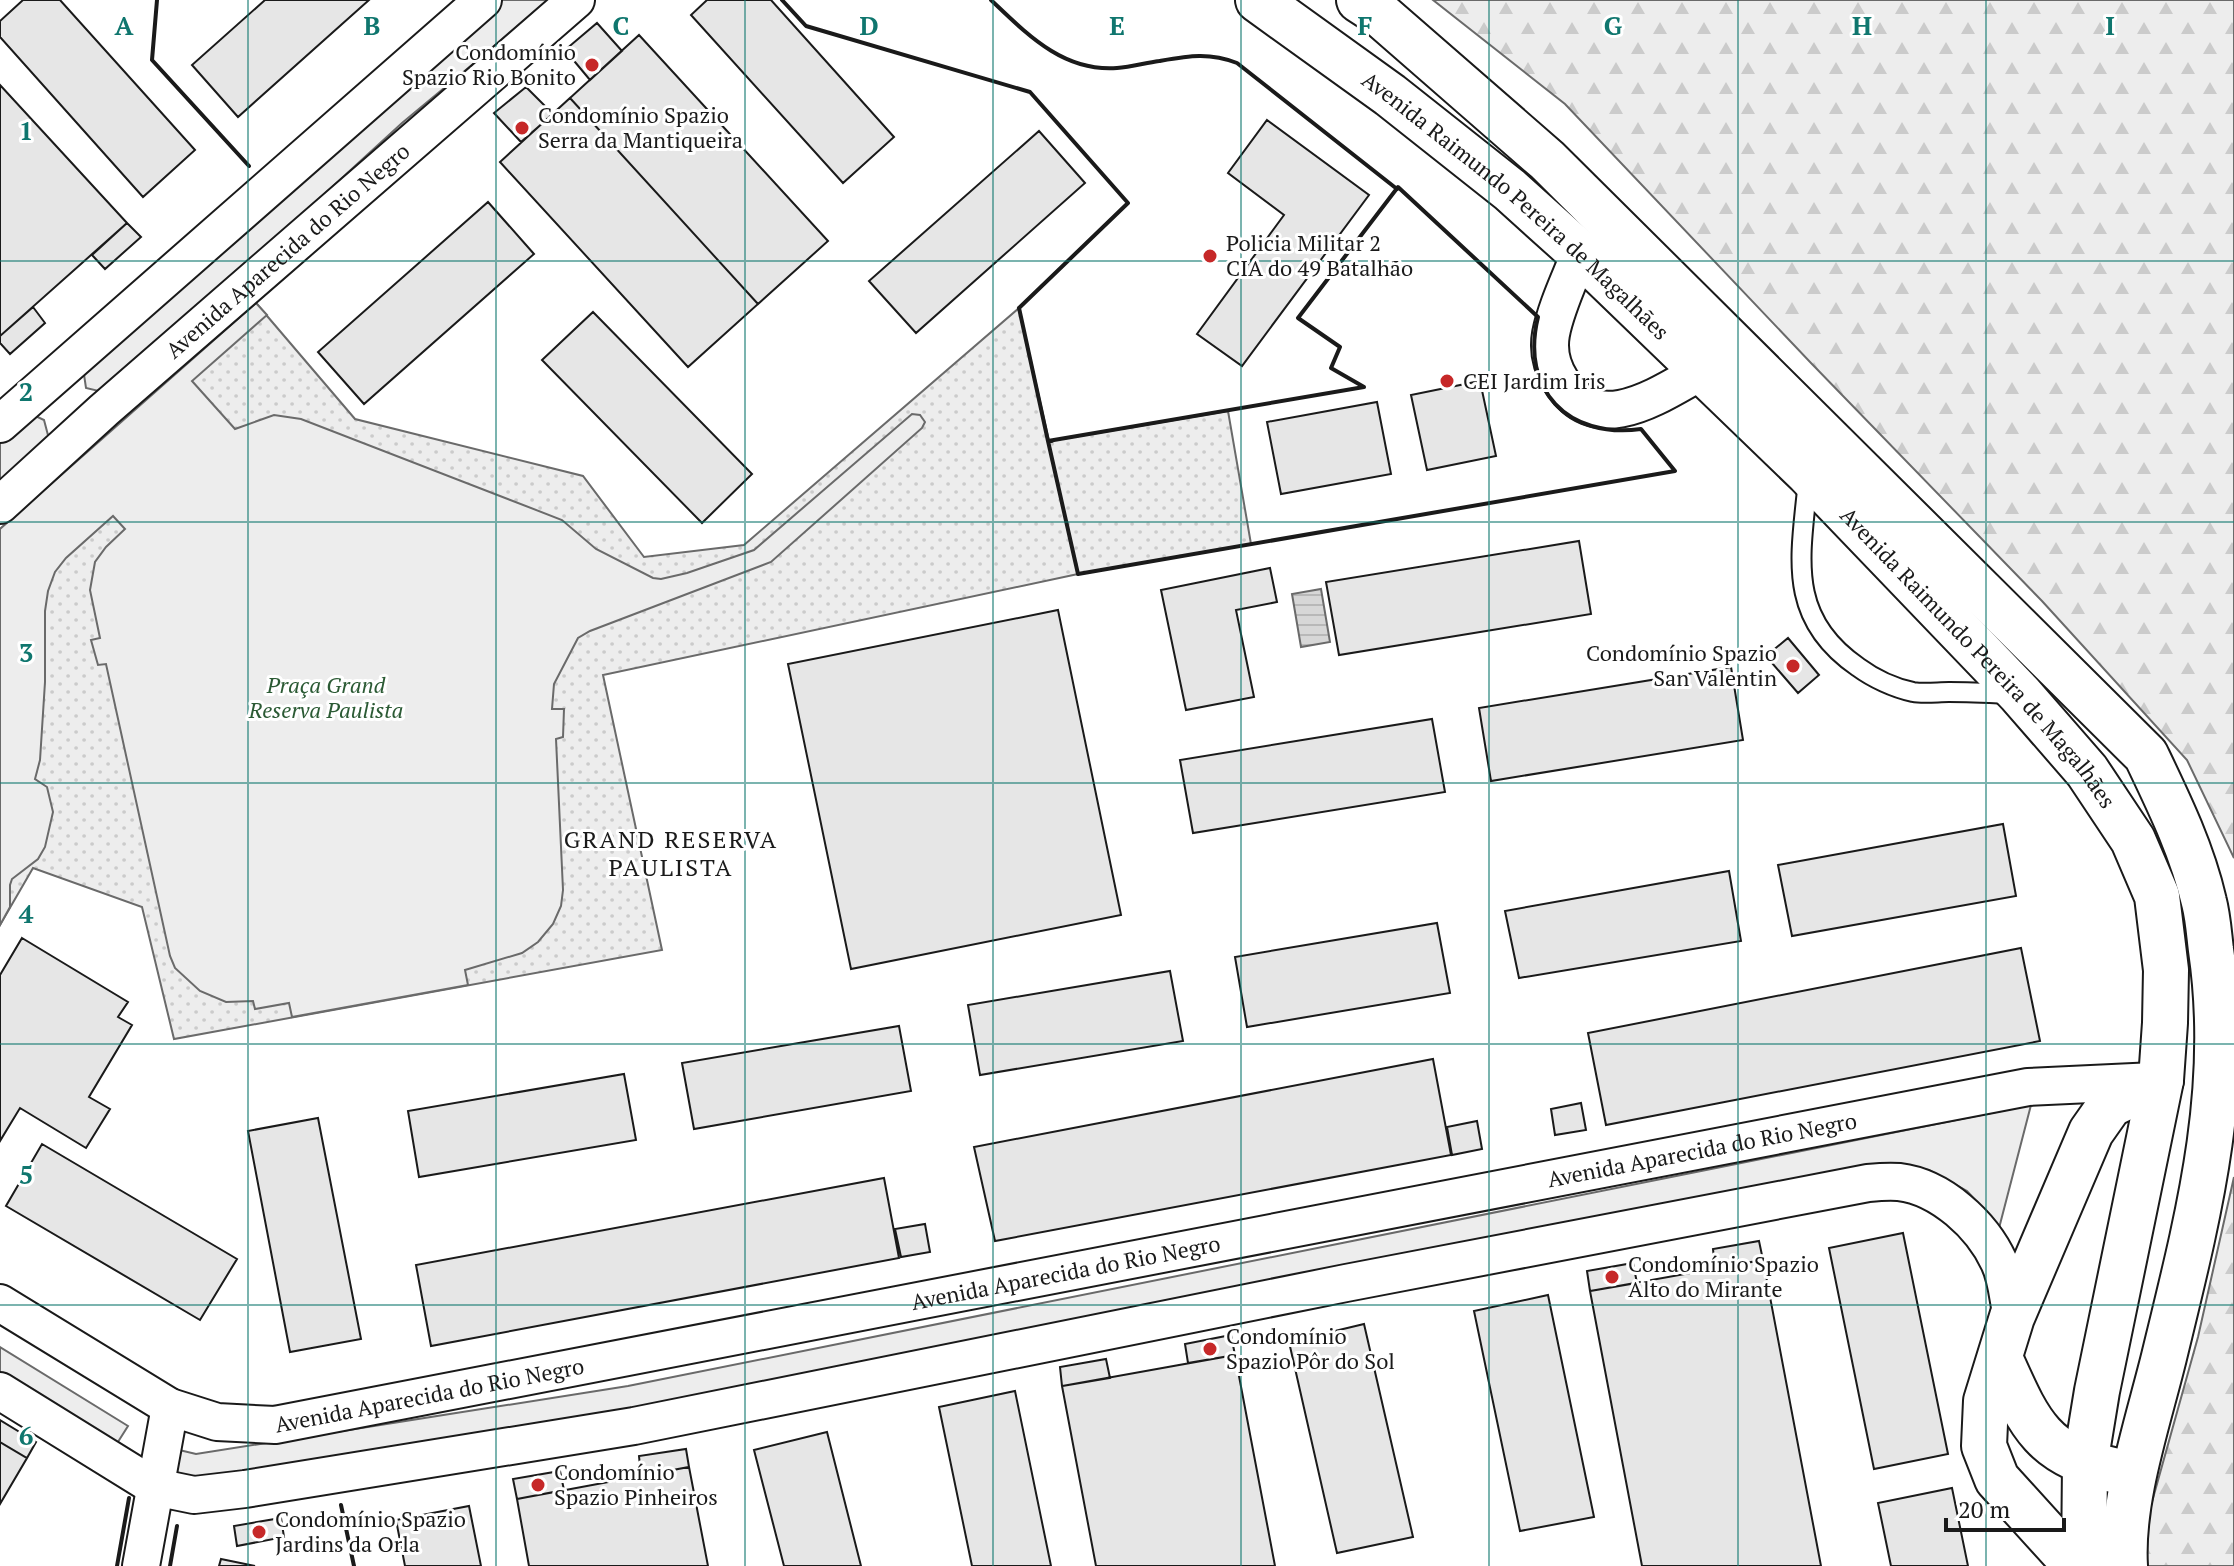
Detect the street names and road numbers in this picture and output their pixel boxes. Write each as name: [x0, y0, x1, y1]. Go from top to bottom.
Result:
street label: Avenida Raimundo Pereira de Magalhães: [1356, 65, 1676, 346]
street label: Avenida Aparecida do Rio Negro: [159, 136, 415, 364]
street label: Avenida Raimundo Pereira de Magalhães: [1834, 501, 2123, 813]
street label: Avenida Aparecida do Rio Negro: [1545, 1105, 1859, 1193]
street label: Avenida Aparecida do Rio Negro: [909, 1228, 1223, 1316]
street label: Avenida Aparecida do Rio Negro: [272, 1351, 586, 1439]

